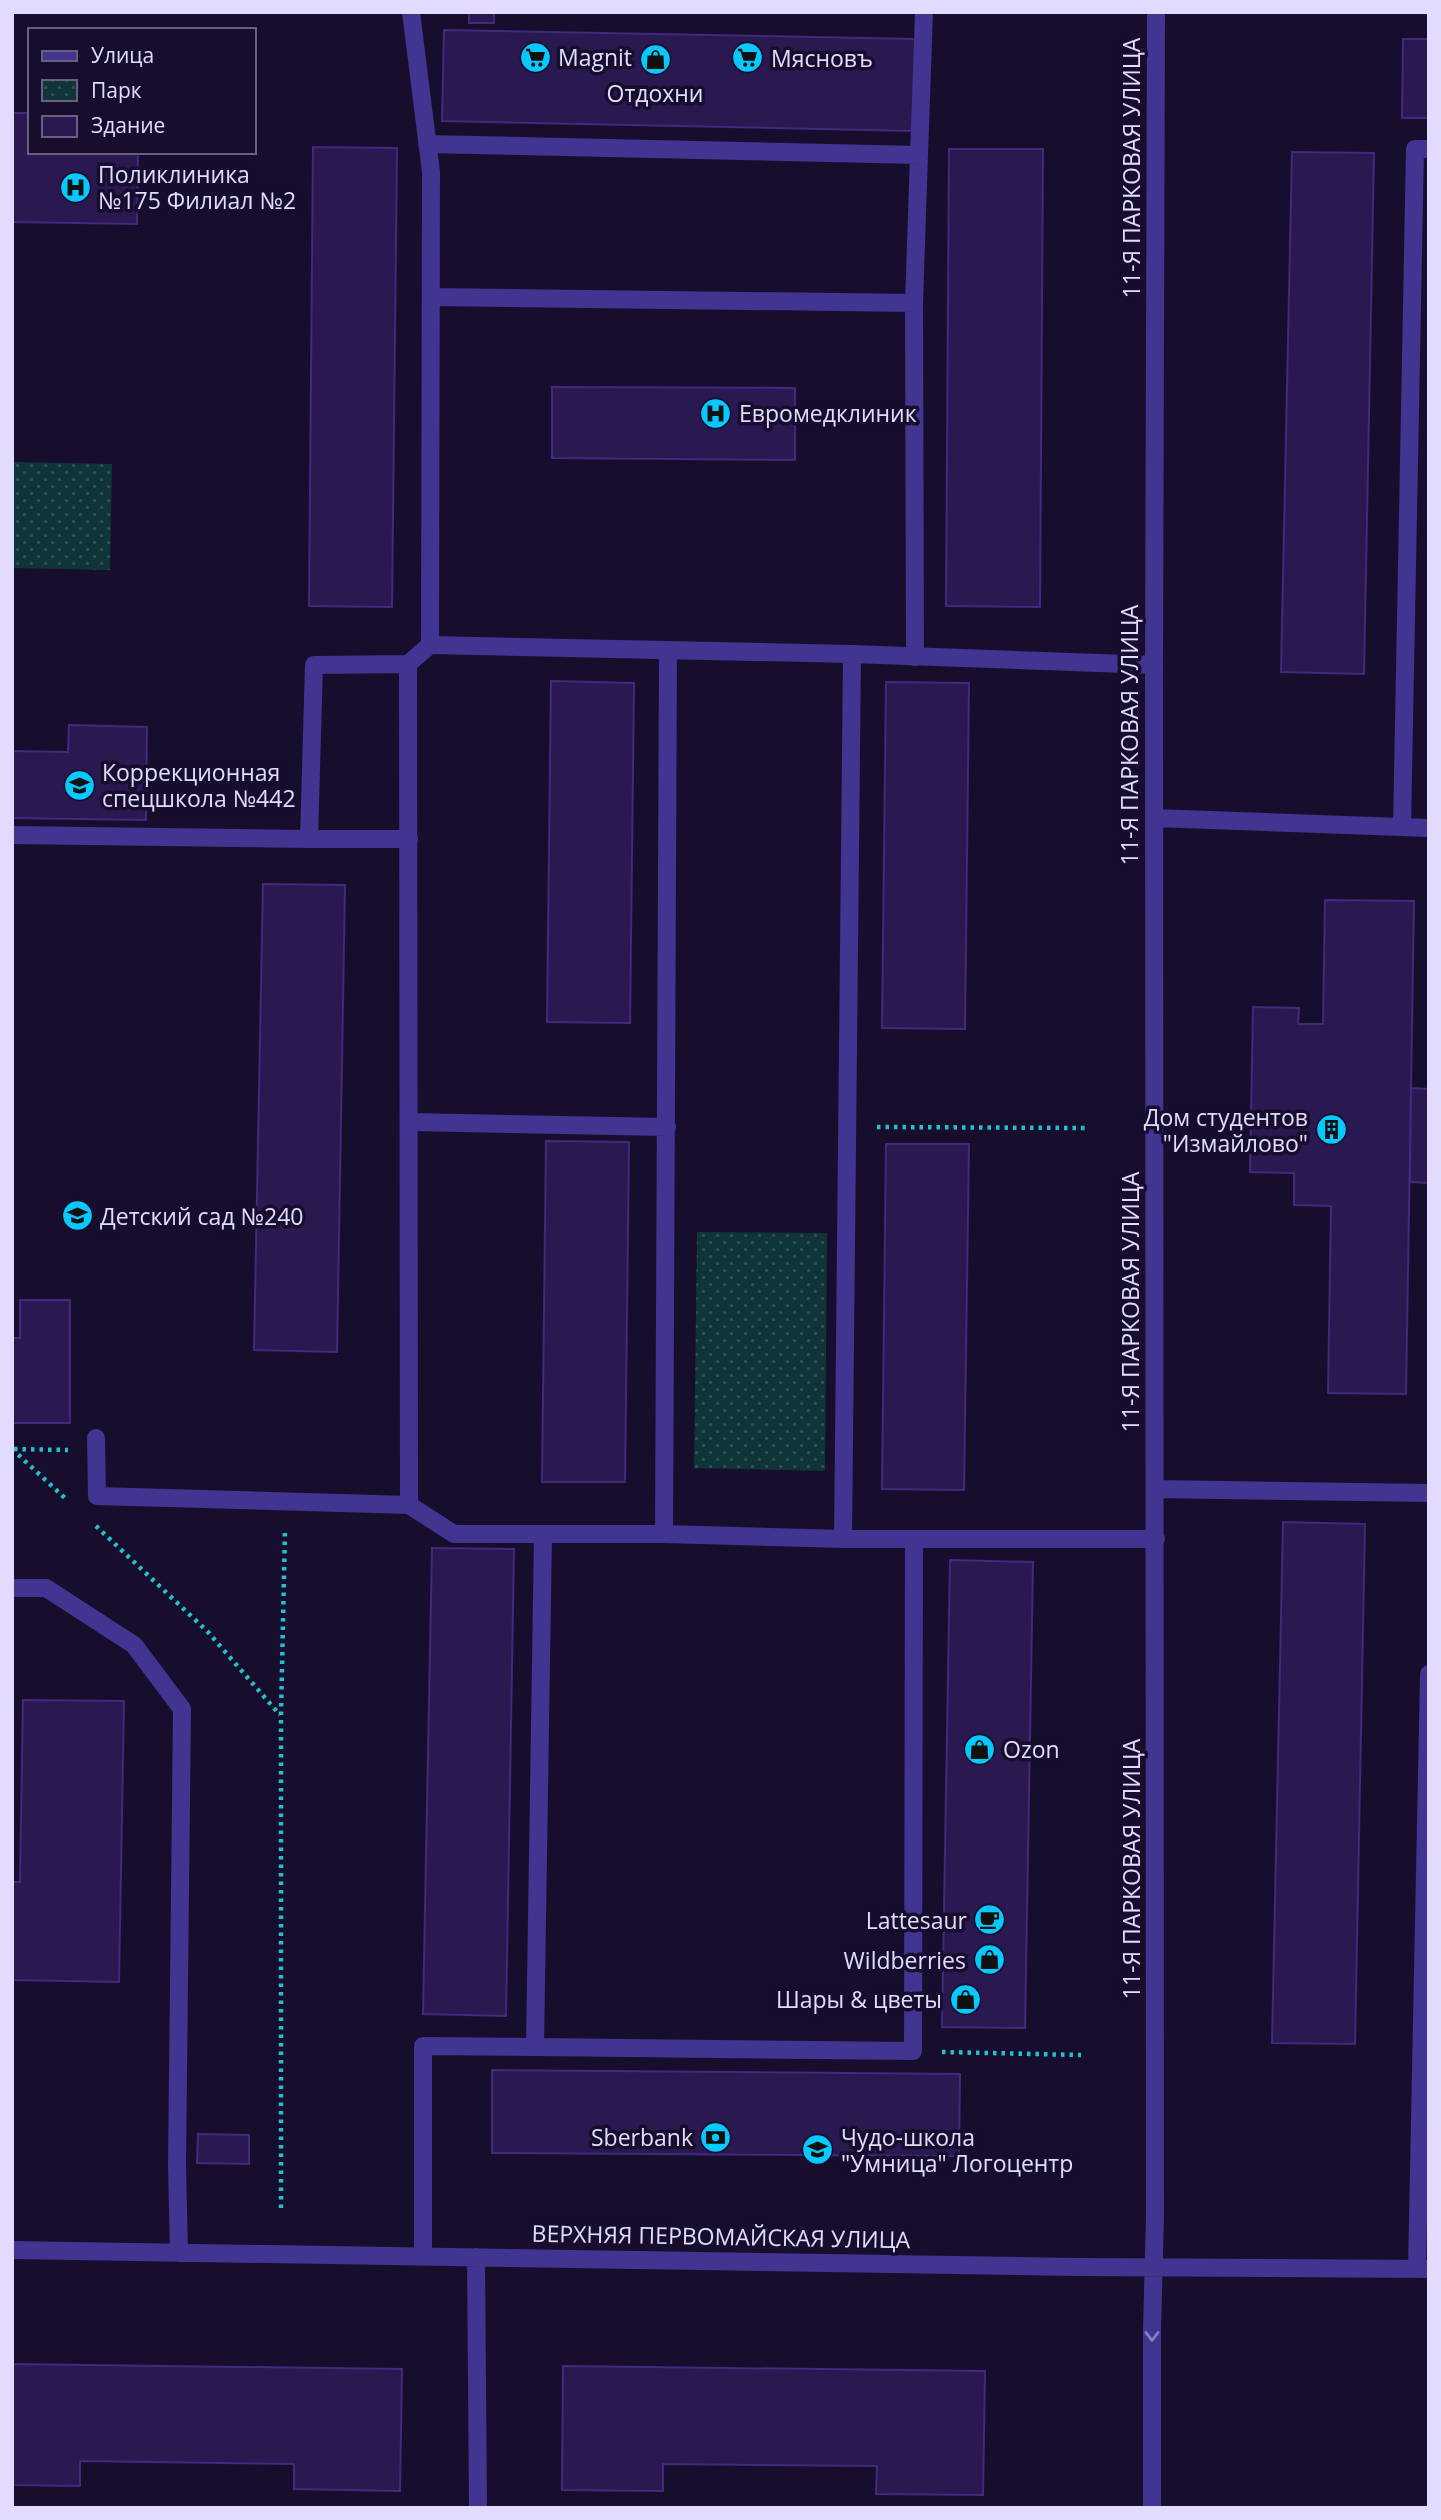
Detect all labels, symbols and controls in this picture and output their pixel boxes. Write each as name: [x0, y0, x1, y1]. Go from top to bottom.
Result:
legend: [28, 28, 256, 154]
street label: 11-Я ПАРКОВАЯ УЛИЦА: [1115, 37, 1147, 298]
supermarket icon: Magnit: [518, 40, 552, 74]
text: Улица: [91, 41, 154, 69]
place label: Magnit: [558, 41, 632, 73]
supermarket icon: Мясновъ: [731, 41, 765, 75]
shop icon: Отдохни: [638, 42, 672, 76]
place label: Мясновъ: [771, 42, 873, 74]
text: Парк: [91, 76, 142, 104]
place label: Отдохни: [607, 77, 704, 109]
text: Здание: [91, 111, 165, 139]
place label: Поликлиника №175 Филиал №2: [98, 158, 296, 216]
hospital icon: Поликлиника №175 Филиал №2: [58, 170, 92, 204]
hospital icon: Евромедклиник: [699, 396, 733, 430]
place label: Евромедклиник: [739, 397, 917, 429]
street label: 11-Я ПАРКОВАЯ УЛИЦА: [1113, 604, 1145, 865]
place label: Коррекционная спецшкола №442: [102, 756, 296, 814]
school or university icon: Коррекционная спецшкола №442: [62, 768, 96, 802]
place label: Дом студентов "Измайлово": [1144, 1101, 1308, 1159]
building icon: Дом студентов "Измайлово": [1314, 1113, 1348, 1147]
street label: 11-Я ПАРКОВАЯ УЛИЦА: [1114, 1171, 1146, 1432]
school or university icon: Детский сад №240: [60, 1199, 94, 1233]
place label: Детский сад №240: [100, 1200, 303, 1232]
shop icon: Ozon: [963, 1732, 997, 1766]
place label: Ozon: [1003, 1733, 1060, 1765]
street label: 11-Я ПАРКОВАЯ УЛИЦА: [1115, 1738, 1147, 1999]
cafe icon: Lattesaur: [973, 1903, 1007, 1937]
place label: Lattesaur: [866, 1904, 968, 1936]
shop icon: Wildberries: [972, 1943, 1006, 1977]
place label: Wildberries: [844, 1944, 966, 1976]
shop icon: Шары & цветы: [948, 1982, 982, 2016]
place label: Шары & цветы: [776, 1983, 942, 2015]
bank icon: Sberbank: [699, 2120, 733, 2154]
place label: Sberbank: [591, 2121, 693, 2153]
place label: Чудо-школа "Умница" Логоцентр: [841, 2121, 1073, 2179]
school or university icon: Чудо-школа "Умница" Логоцентр: [801, 2133, 835, 2167]
street label: ВЕРХНЯЯ ПЕРВОМАЙСКАЯ УЛИЦА: [531, 2217, 911, 2255]
one-way arrow: [1144, 2331, 1160, 2342]

